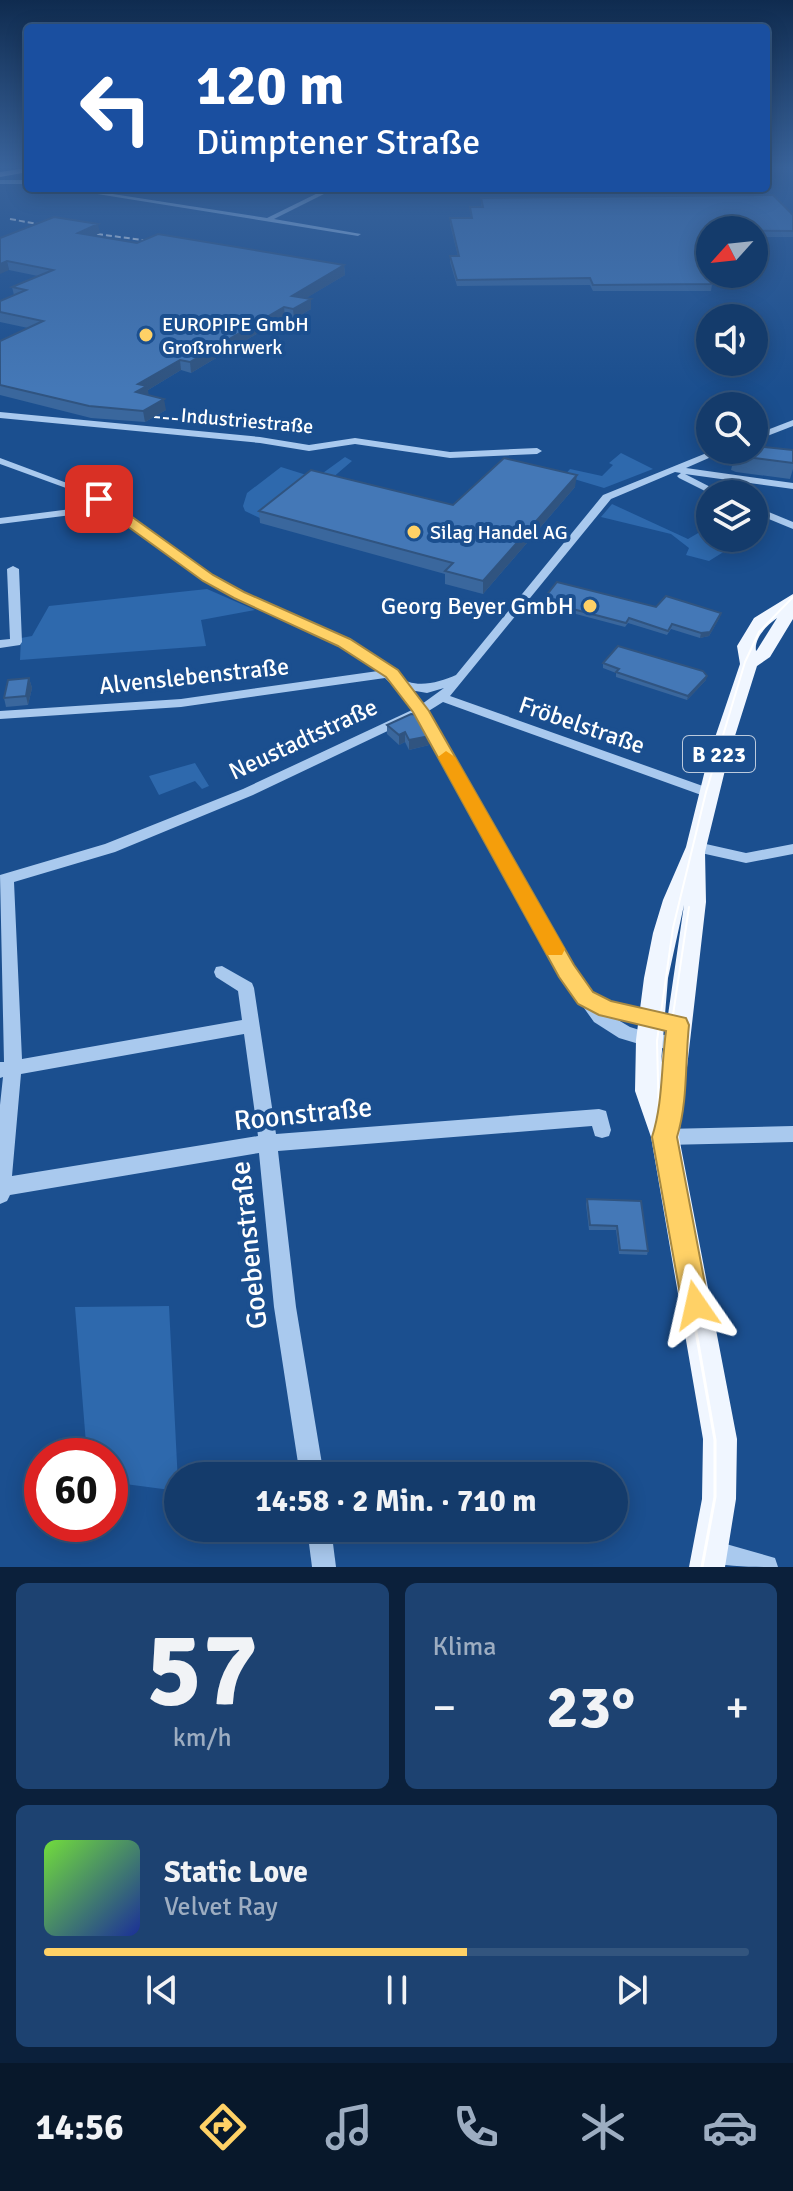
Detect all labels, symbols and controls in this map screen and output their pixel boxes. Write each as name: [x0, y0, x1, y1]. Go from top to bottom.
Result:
text: 120 m: [196, 51, 344, 120]
icon: left: [64, 56, 168, 160]
text: Dümptener Straße: [196, 120, 480, 165]
north arrow: [696, 216, 768, 288]
map controls: [696, 216, 768, 552]
button: sound: [696, 304, 768, 376]
place label: EUROPIPE GmbH Großrohrwerk: [162, 312, 309, 360]
marker: EUROPIPE GmbH Großrohrwerk: [137, 326, 155, 344]
button: search: [696, 392, 768, 464]
street label: Industriestraße: [180, 403, 314, 439]
pin: [65, 465, 133, 533]
icon: arrive: [77, 477, 121, 521]
button: layers: [696, 480, 768, 552]
place label: Silag Handel AG: [430, 520, 568, 545]
marker: Silag Handel AG: [405, 523, 423, 541]
place label: Georg Beyer GmbH: [381, 591, 574, 621]
marker: Georg Beyer GmbH: [581, 597, 599, 615]
street label: Alvenslebenstraße: [98, 651, 290, 701]
street label: Fröbelstraße: [515, 689, 649, 761]
street label: Neustadtstraße: [224, 692, 382, 786]
road number: B 223: [683, 736, 755, 772]
street label: Roonstraße: [232, 1090, 374, 1138]
street label: Goebenstraße: [223, 1159, 275, 1331]
position arrow: [654, 1263, 738, 1347]
speed limit sign: 60: [24, 1438, 128, 1542]
text: 14:58 · 2 Min. · 710 m: [255, 1483, 537, 1520]
text: 57: [146, 1606, 258, 1734]
text: Klima: [433, 1631, 496, 1663]
text: 23°: [546, 1671, 635, 1745]
text: −: [433, 1681, 456, 1735]
text: +: [725, 1681, 749, 1735]
text: km/h: [173, 1722, 232, 1754]
text: Static Love: [164, 1854, 308, 1891]
text: Velvet Ray: [164, 1891, 278, 1923]
icon: previous: [140, 1968, 184, 2012]
icon: pause: [375, 1968, 419, 2012]
icon: next: [610, 1968, 654, 2012]
icon: directions: [195, 2099, 251, 2155]
icon: music: [321, 2099, 377, 2155]
icon: phone: [448, 2099, 504, 2155]
icon: climate: [575, 2099, 631, 2155]
icon: car: [702, 2099, 758, 2155]
text: 14:56: [35, 2105, 124, 2150]

